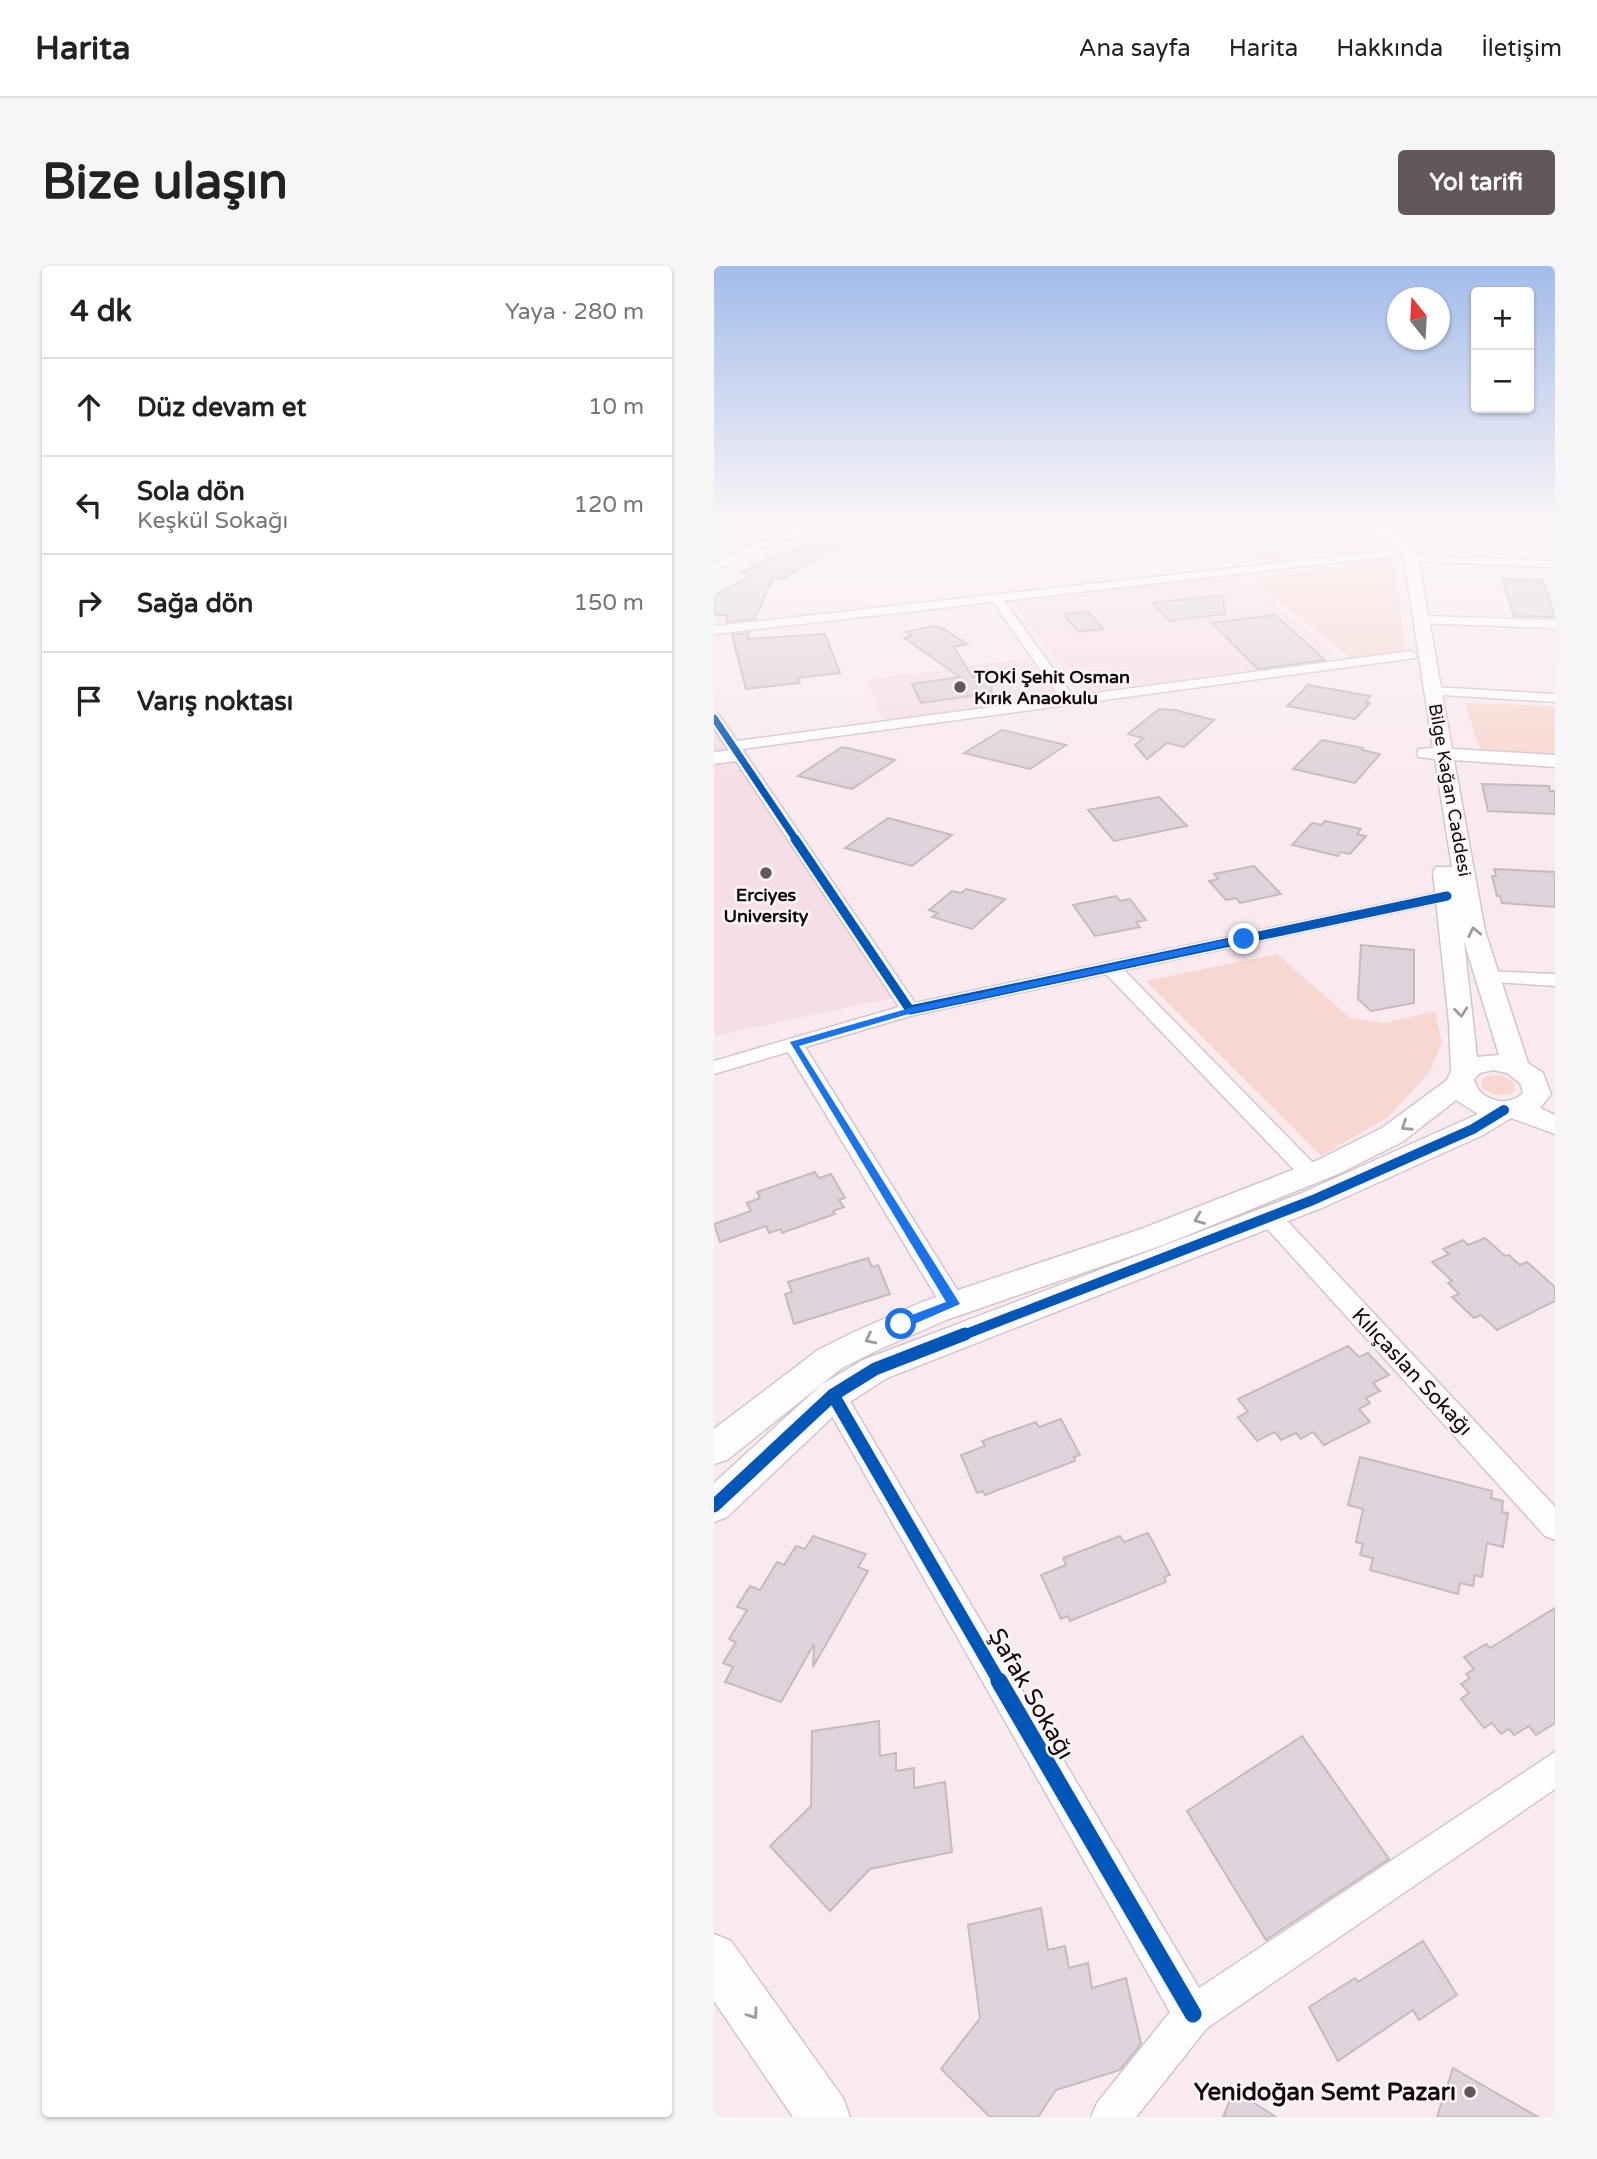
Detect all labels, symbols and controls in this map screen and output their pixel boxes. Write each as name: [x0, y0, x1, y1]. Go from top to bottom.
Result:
text: Harita: [35, 29, 130, 68]
text: Ana sayfa: [1079, 34, 1191, 63]
text: Harita: [1229, 34, 1298, 63]
text: Hakkında: [1336, 34, 1443, 63]
text: İletişim: [1481, 34, 1562, 63]
button: Yol tarifi: [1398, 150, 1555, 215]
text: Bize ulaşın: [42, 153, 288, 212]
north arrow: [1387, 287, 1450, 350]
map controls: [1471, 287, 1534, 413]
button: +: [1471, 287, 1534, 350]
text: 4 dk: [70, 293, 132, 330]
text: Yaya · 280 m: [505, 298, 644, 326]
button: −: [1471, 350, 1534, 413]
icon: ahead: [70, 388, 108, 426]
text: Düz devam et: [137, 392, 306, 423]
text: 10 m: [588, 393, 644, 421]
text: Sola dön: [137, 476, 245, 507]
icon: left: [70, 486, 108, 524]
text: 120 m: [574, 491, 644, 519]
text: Keşkül Sokağı: [137, 507, 288, 535]
icon: right: [70, 584, 108, 622]
text: Sağa dön: [137, 588, 253, 619]
text: 150 m: [574, 589, 644, 617]
place label: TOKİ Şehit Osman Kırık Anaokulu: [973, 666, 1130, 709]
marker: TOKİ Şehit Osman Kırık Anaokulu: [952, 679, 968, 695]
icon: arrive: [70, 682, 108, 720]
text: Varış noktası: [137, 686, 293, 717]
street label: Bilge Kağan Caddesi: [1424, 702, 1476, 878]
marker: Erciyes University: [758, 865, 774, 881]
place label: Erciyes University: [724, 884, 809, 927]
route end: [1228, 923, 1259, 954]
one-way arrow: [1468, 926, 1483, 938]
one-way arrow: [1453, 1007, 1468, 1018]
one-way arrow: [1400, 1118, 1413, 1131]
one-way arrow: [1193, 1210, 1205, 1224]
street label: Kılıçaslan Sokağı: [1346, 1303, 1478, 1441]
route start: [885, 1308, 916, 1339]
one-way arrow: [865, 1331, 877, 1345]
street label: Şafak Sokağı: [982, 1623, 1080, 1765]
one-way arrow: [745, 2006, 757, 2019]
place label: Yenidoğan Semt Pazarı: [1194, 2078, 1456, 2107]
marker: Yenidoğan Semt Pazarı: [1462, 2084, 1478, 2100]

